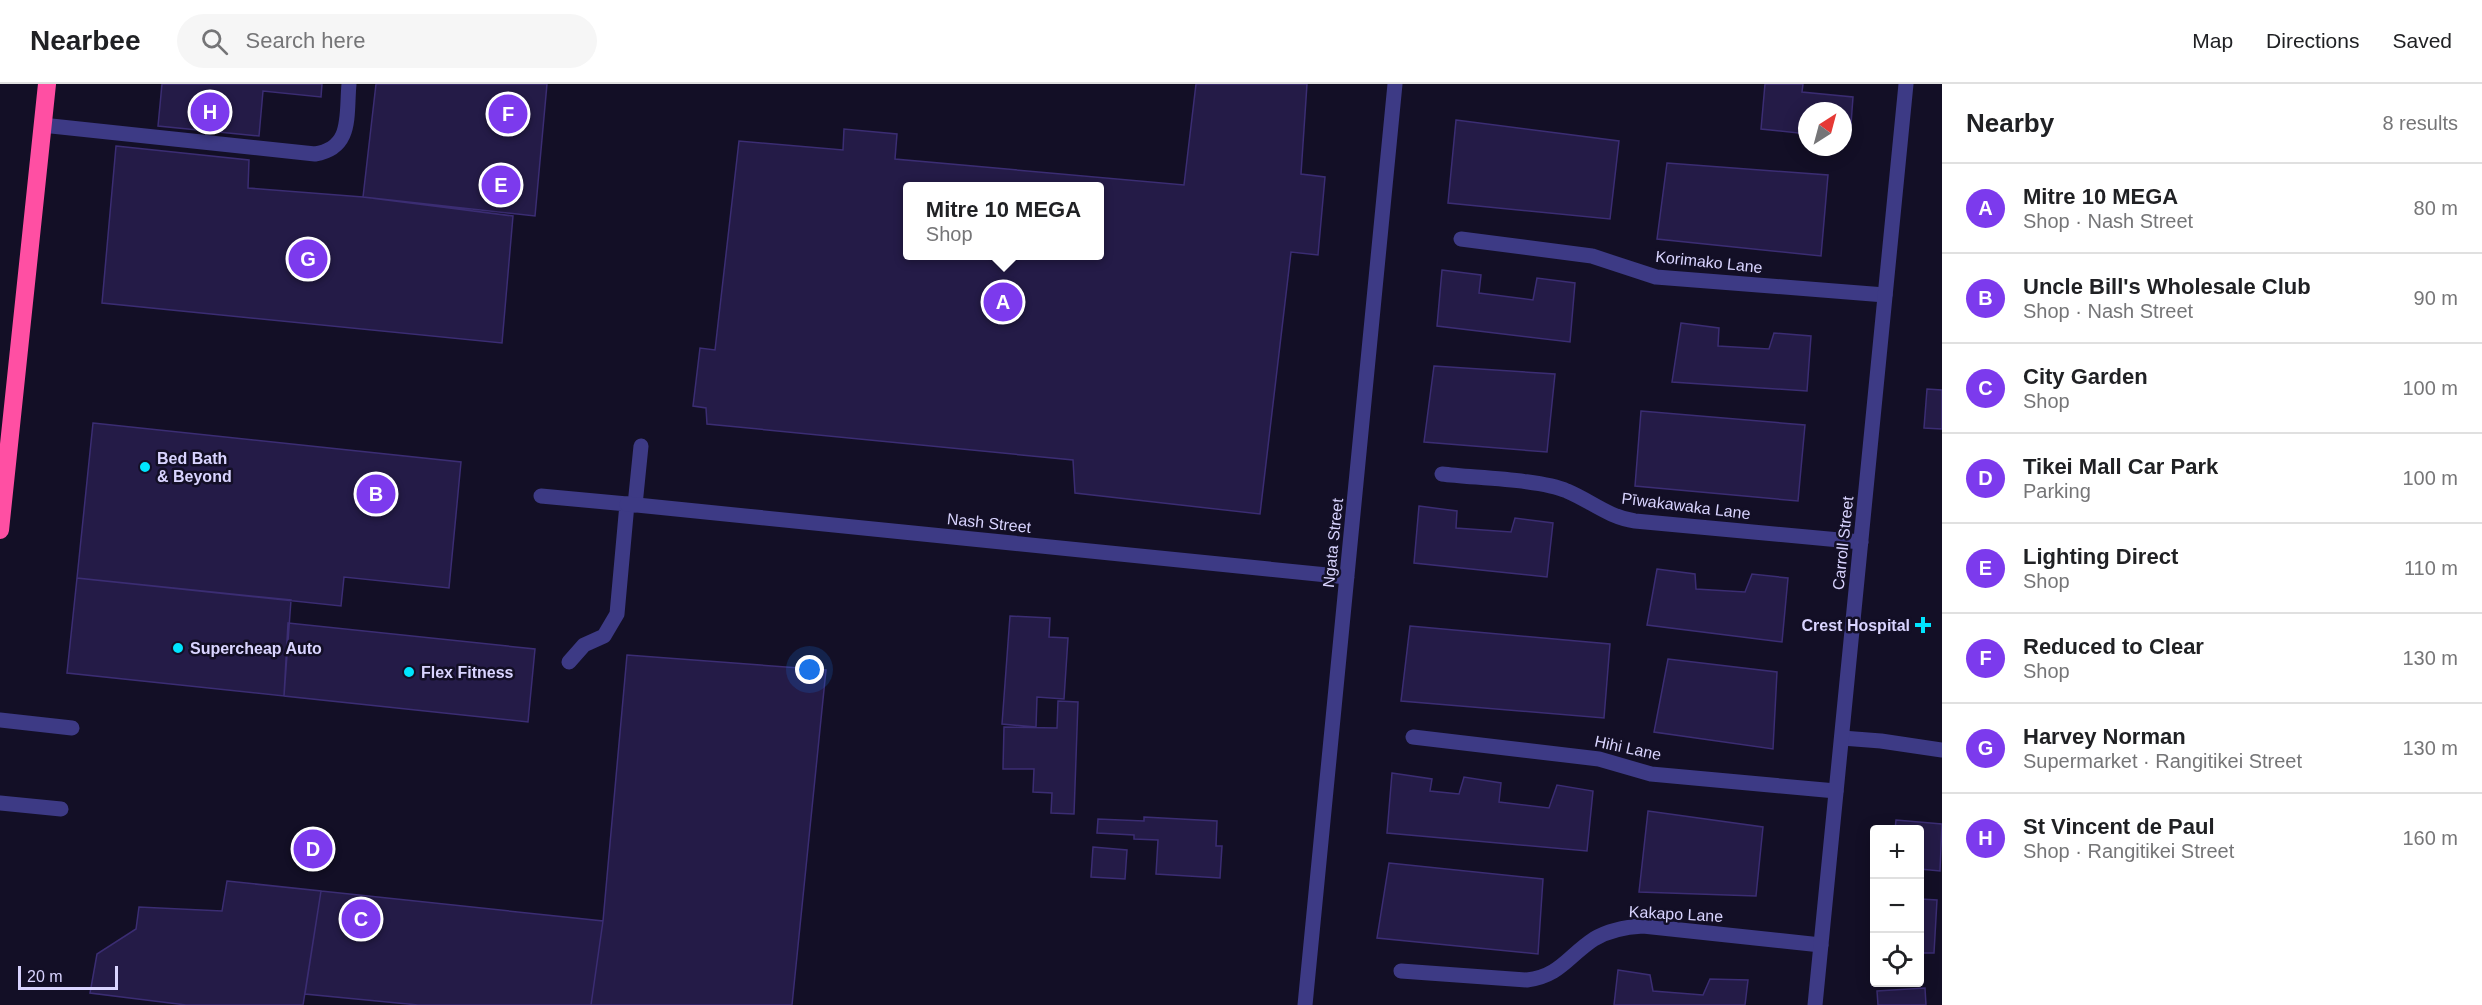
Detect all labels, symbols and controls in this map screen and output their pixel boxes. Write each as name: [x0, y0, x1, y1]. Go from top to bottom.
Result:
search box: [177, 14, 597, 68]
text: Nearbee: [30, 25, 141, 56]
icon: search: [198, 25, 231, 58]
text: Search here: [246, 28, 365, 53]
text: Map: [2192, 29, 2233, 52]
text: Directions: [2266, 29, 2359, 52]
text: Saved: [2392, 29, 2452, 52]
pin: H: [190, 90, 230, 135]
pin: F: [488, 92, 528, 136]
north arrow: [1798, 102, 1852, 156]
text: Nearby: [1966, 108, 2054, 138]
text: 8 results: [2382, 112, 2458, 134]
pin: E: [482, 162, 520, 208]
popup: [903, 182, 1104, 260]
text: Mitre 10 MEGA: [2023, 184, 2178, 209]
text: Mitre 10 MEGA: [926, 197, 1081, 222]
text: A: [1978, 197, 1993, 219]
text: 80 m: [2414, 197, 2458, 219]
text: Shop · Nash Street: [2023, 210, 2193, 232]
text: Shop: [926, 223, 973, 245]
pin: G: [288, 236, 328, 282]
street label: Korimako Lane: [1655, 248, 1763, 276]
text: Uncle Bill's Wholesale Club: [2023, 274, 2311, 299]
pin: A: [984, 280, 1022, 324]
text: B: [1978, 287, 1993, 309]
text: 90 m: [2414, 287, 2458, 309]
text: Shop · Nash Street: [2023, 300, 2193, 322]
text: City Garden: [2023, 364, 2148, 389]
text: C: [1978, 377, 1993, 399]
text: 100 m: [2402, 377, 2458, 399]
text: Shop: [2023, 390, 2070, 412]
place label: Bed Bath & Beyond: [157, 450, 232, 485]
text: Tikei Mall Car Park: [2023, 454, 2218, 479]
marker: Bed Bath & Beyond: [138, 460, 152, 474]
text: D: [1978, 467, 1993, 489]
text: 100 m: [2402, 467, 2458, 489]
pin: B: [356, 472, 395, 516]
text: Parking: [2023, 480, 2091, 502]
street label: Pīwakawaka Lane: [1621, 490, 1752, 522]
street label: Carroll Street: [1830, 495, 1856, 591]
street label: Ngata Street: [1320, 497, 1346, 589]
street label: Nash Street: [946, 510, 1032, 536]
text: Lighting Direct: [2023, 544, 2178, 569]
text: E: [1979, 557, 1992, 579]
text: 110 m: [2404, 557, 2458, 579]
text: Shop: [2023, 570, 2070, 592]
marker: Crest Hospital: [1914, 616, 1932, 634]
place label: Crest Hospital: [1802, 617, 1910, 634]
text: Reduced to Clear: [2023, 634, 2204, 659]
place label: Supercheap Auto: [190, 640, 322, 657]
marker: Supercheap Auto: [171, 641, 185, 655]
text: F: [1979, 647, 1992, 669]
text: 130 m: [2402, 647, 2458, 669]
your location: [795, 655, 824, 684]
text: Shop: [2023, 660, 2070, 682]
place label: Flex Fitness: [421, 664, 514, 681]
marker: Flex Fitness: [402, 665, 416, 679]
text: Harvey Norman: [2023, 724, 2186, 749]
street label: Hihi Lane: [1593, 733, 1663, 763]
text: G: [1978, 737, 1993, 759]
text: 130 m: [2402, 737, 2458, 759]
text: Supermarket · Rangitikei Street: [2023, 750, 2302, 772]
text: St Vincent de Paul: [2023, 814, 2215, 839]
map controls: [1870, 825, 1924, 987]
button: +: [1870, 825, 1924, 879]
pin: D: [294, 826, 332, 872]
text: H: [1978, 827, 1993, 849]
text: 160 m: [2402, 827, 2458, 849]
text: Shop · Rangitikei Street: [2023, 840, 2234, 862]
button: −: [1870, 879, 1924, 933]
pin: C: [342, 896, 380, 942]
street label: Kakapo Lane: [1628, 903, 1724, 925]
button: locate: [1870, 933, 1924, 987]
scale bar: [18, 963, 118, 990]
text: 20 m: [27, 968, 63, 985]

